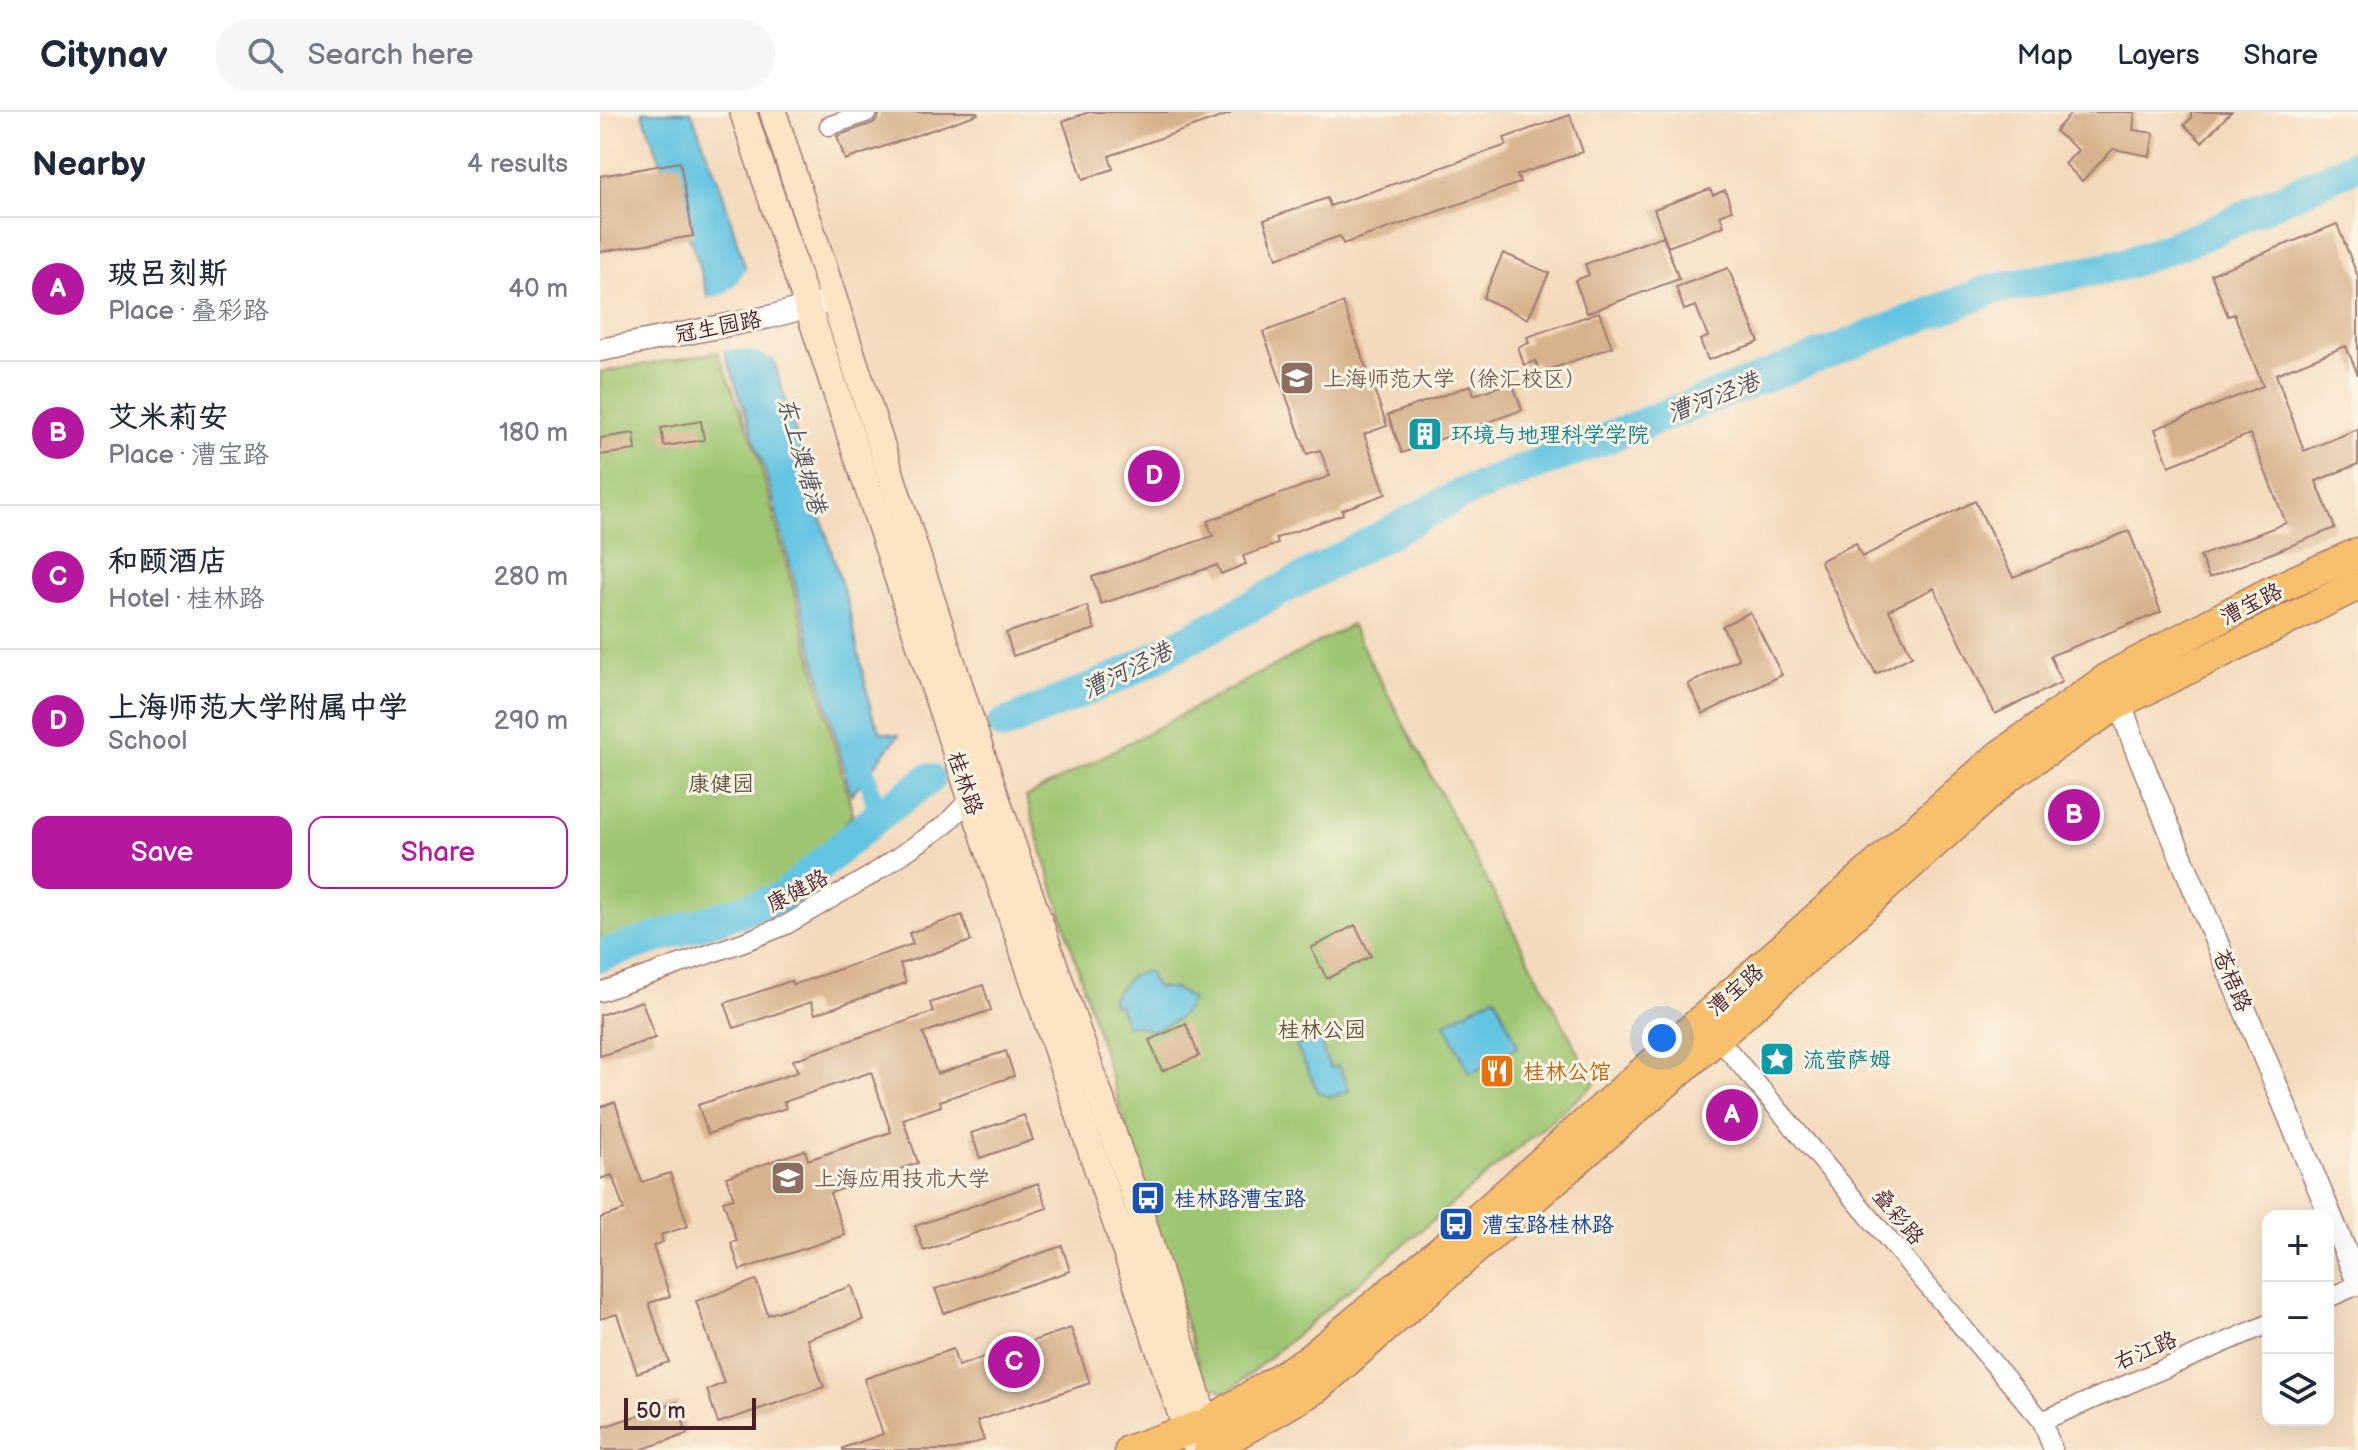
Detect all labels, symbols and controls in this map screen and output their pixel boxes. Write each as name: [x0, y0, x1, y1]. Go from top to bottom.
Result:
search box: [215, 19, 775, 91]
text: Citynav: [40, 33, 167, 78]
icon: search: [243, 33, 287, 77]
text: Search here: [307, 37, 474, 73]
text: Map: [2017, 39, 2073, 72]
text: Layers: [2117, 39, 2200, 72]
text: Share: [2244, 39, 2318, 72]
text: Nearby: [32, 144, 146, 185]
text: 4 results: [467, 149, 568, 180]
text: 玻吕刻斯: [108, 256, 228, 292]
text: A: [50, 274, 66, 305]
text: 40 m: [508, 274, 568, 305]
text: Place · 叠彩路: [108, 296, 269, 327]
street label: 冠生园路: [673, 306, 764, 349]
school or university icon: 上海师范大学（徐汇校区）: [1278, 359, 1316, 397]
place label: 上海师范大学（徐汇校区）: [1323, 366, 1587, 393]
water label: 漕河泾港: [1663, 366, 1765, 428]
water label: 东上澳塘港: [771, 393, 833, 519]
text: 艾米莉安: [108, 400, 228, 436]
building icon: 环境与地理科学学院: [1406, 415, 1444, 453]
text: B: [49, 418, 67, 449]
text: 180 m: [499, 418, 568, 449]
place label: 环境与地理科学学院: [1451, 422, 1649, 449]
text: Place · 漕宝路: [108, 440, 269, 471]
pin: D: [1128, 446, 1180, 506]
text: 和颐酒店: [108, 544, 228, 580]
text: C: [49, 562, 67, 593]
text: 280 m: [494, 562, 568, 593]
street label: 漕宝路: [2216, 577, 2287, 631]
text: Hotel · 桂林路: [108, 584, 265, 615]
water label: 漕河泾港: [1078, 635, 1179, 705]
text: 上海师范大学附属中学: [108, 690, 408, 726]
text: D: [49, 706, 67, 737]
text: 290 m: [494, 706, 568, 737]
text: School: [108, 726, 187, 757]
street label: 桂林路: [941, 748, 988, 819]
park label: 康健园: [688, 771, 754, 798]
pin: B: [2048, 785, 2100, 845]
button: Save: [32, 816, 292, 889]
button: Share: [308, 816, 568, 889]
street label: 康健路: [762, 864, 833, 919]
street label: 苍梧路: [2206, 945, 2257, 1016]
street label: 漕宝路: [1702, 958, 1770, 1022]
park label: 桂林公园: [1278, 1017, 1366, 1044]
your location: [1642, 1018, 1682, 1058]
place icon: 流萤萨姆: [1758, 1040, 1796, 1078]
place label: 流萤萨姆: [1803, 1047, 1891, 1074]
restaurant icon: 桂林公馆: [1478, 1052, 1516, 1090]
place label: 桂林公馆: [1523, 1059, 1611, 1086]
pin: A: [1706, 1085, 1758, 1145]
school or university icon: 上海应用技术大学: [769, 1159, 807, 1197]
place label: 上海应用技术大学: [814, 1166, 990, 1193]
bus stop icon: 桂林路漕宝路: [1129, 1179, 1167, 1217]
street label: 叠彩路: [1866, 1183, 1929, 1251]
place label: 桂林路漕宝路: [1174, 1186, 1306, 1213]
bus stop icon: 漕宝路桂林路: [1437, 1205, 1475, 1243]
map controls: [2262, 1210, 2334, 1426]
button: +: [2262, 1210, 2334, 1282]
place label: 漕宝路桂林路: [1482, 1212, 1614, 1239]
button: −: [2262, 1282, 2334, 1354]
street label: 右江路: [2110, 1326, 2181, 1377]
pin: C: [988, 1332, 1040, 1392]
button: layers: [2262, 1354, 2334, 1426]
scale bar: [624, 1394, 756, 1430]
text: 50 m: [636, 1398, 686, 1425]

